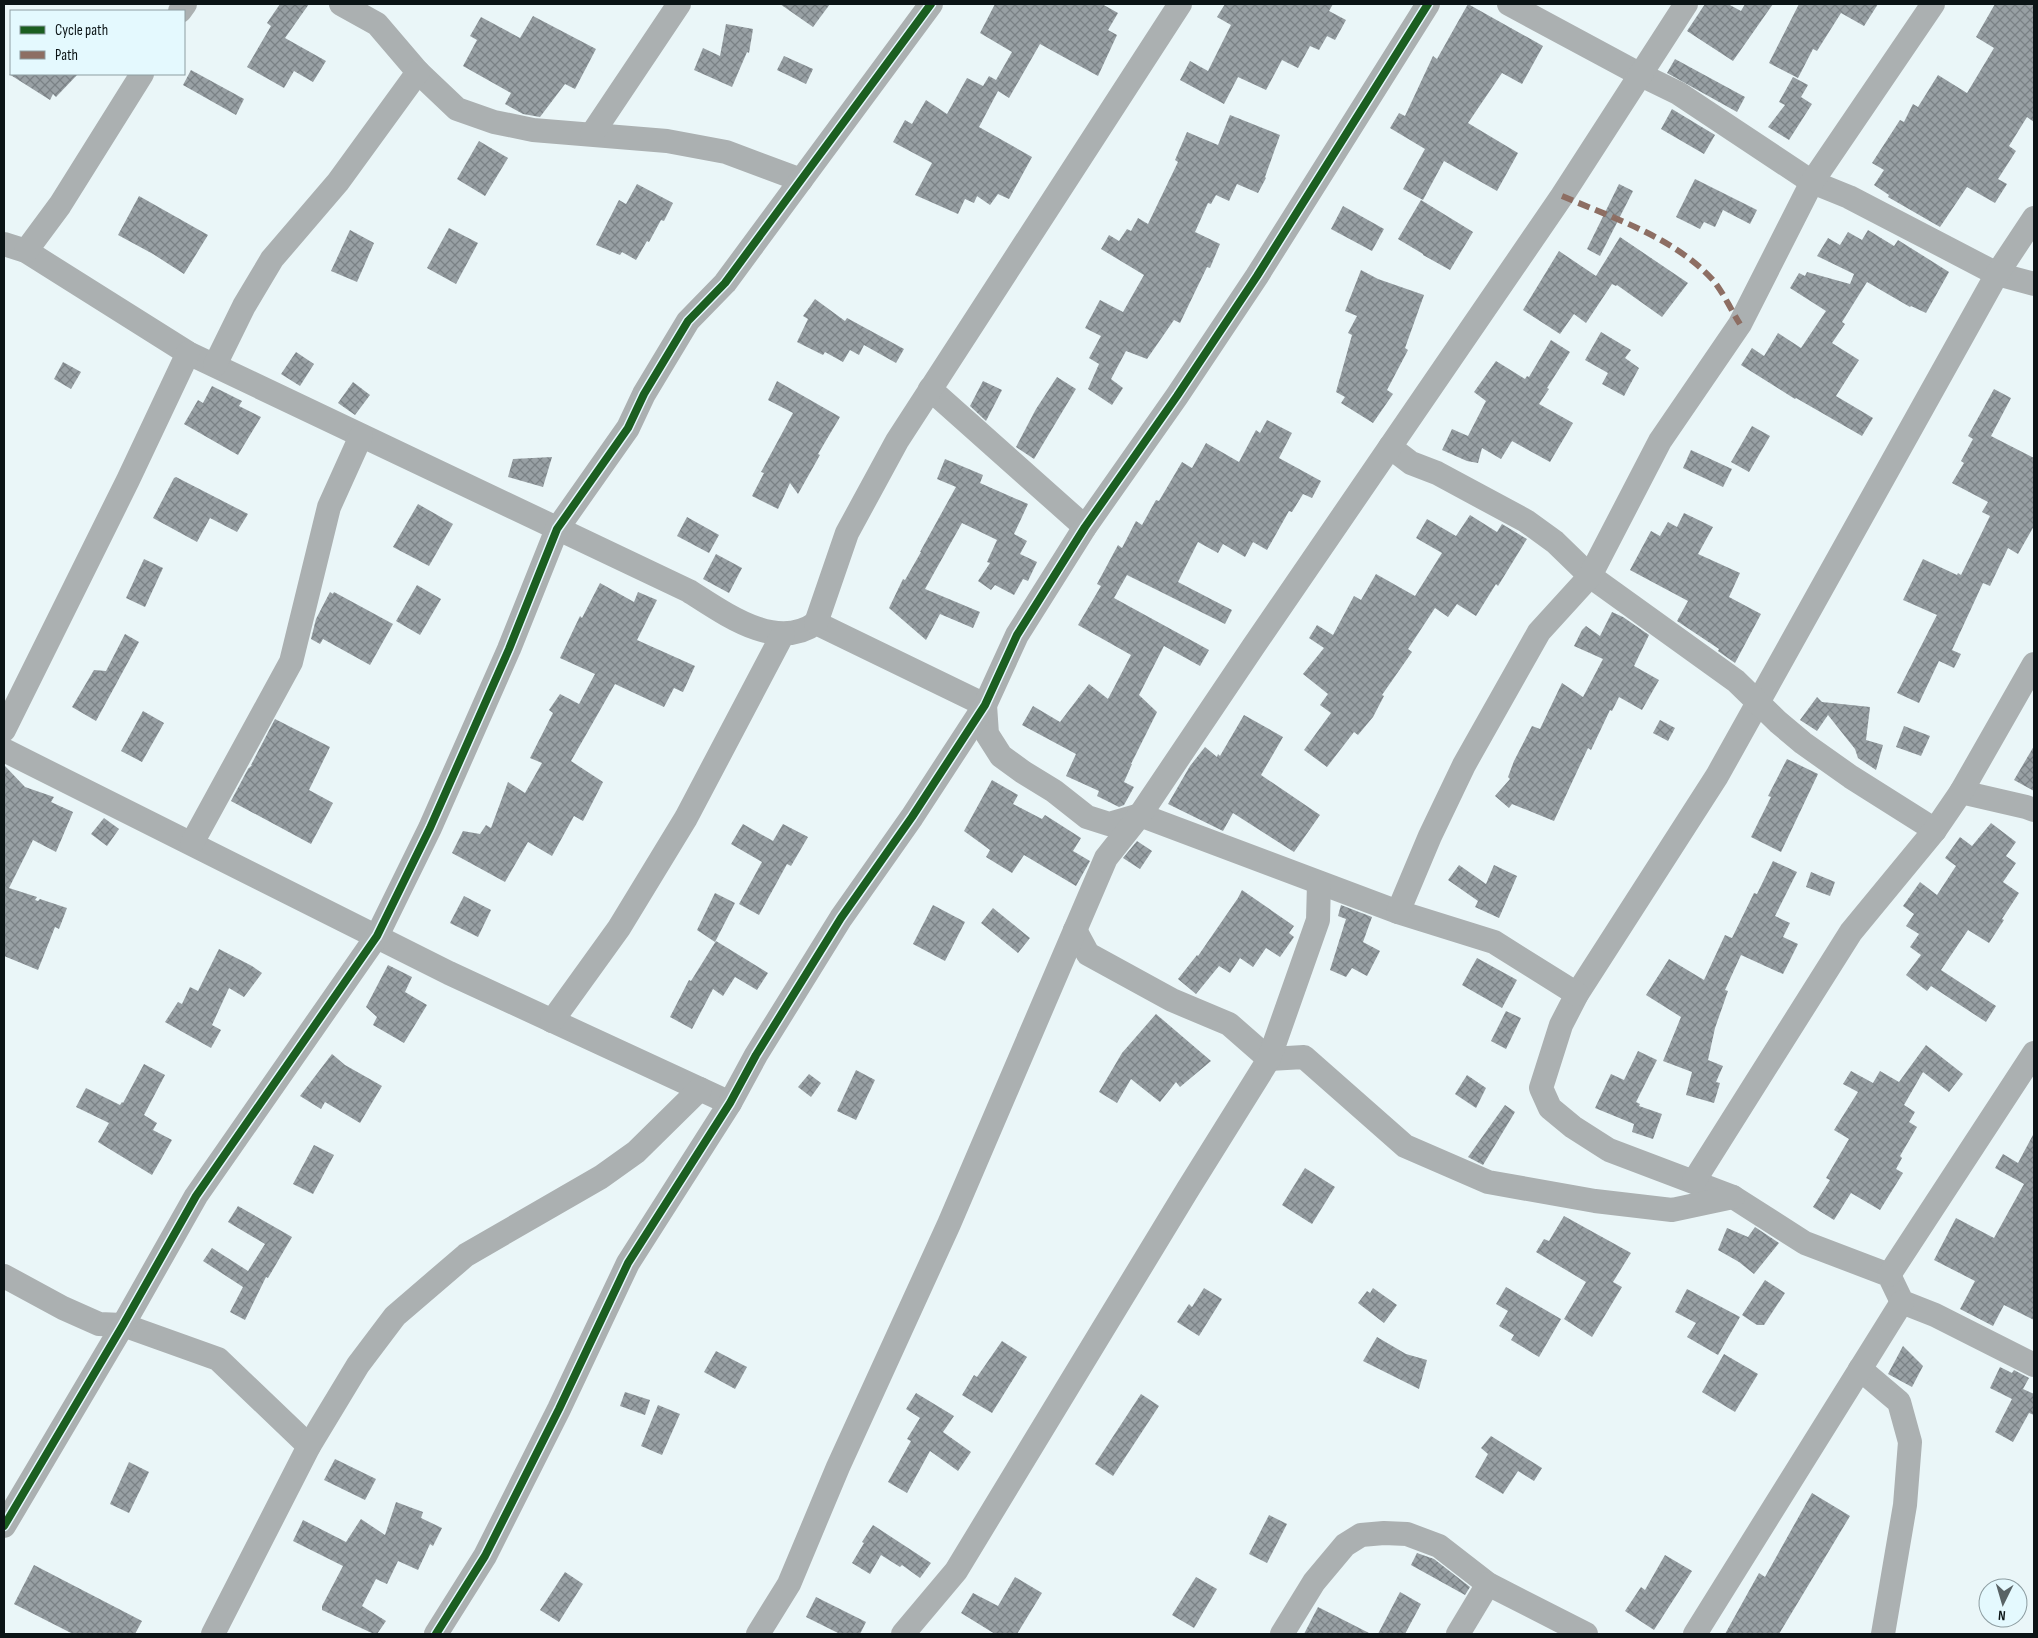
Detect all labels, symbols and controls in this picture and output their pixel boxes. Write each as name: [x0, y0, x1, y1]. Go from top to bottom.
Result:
legend: [10, 10, 185, 75]
text: Cycle path: [55, 21, 108, 40]
text: Path: [55, 46, 78, 65]
north arrow: [1978, 1578, 2028, 1628]
text: N: [1997, 1607, 2006, 1624]

